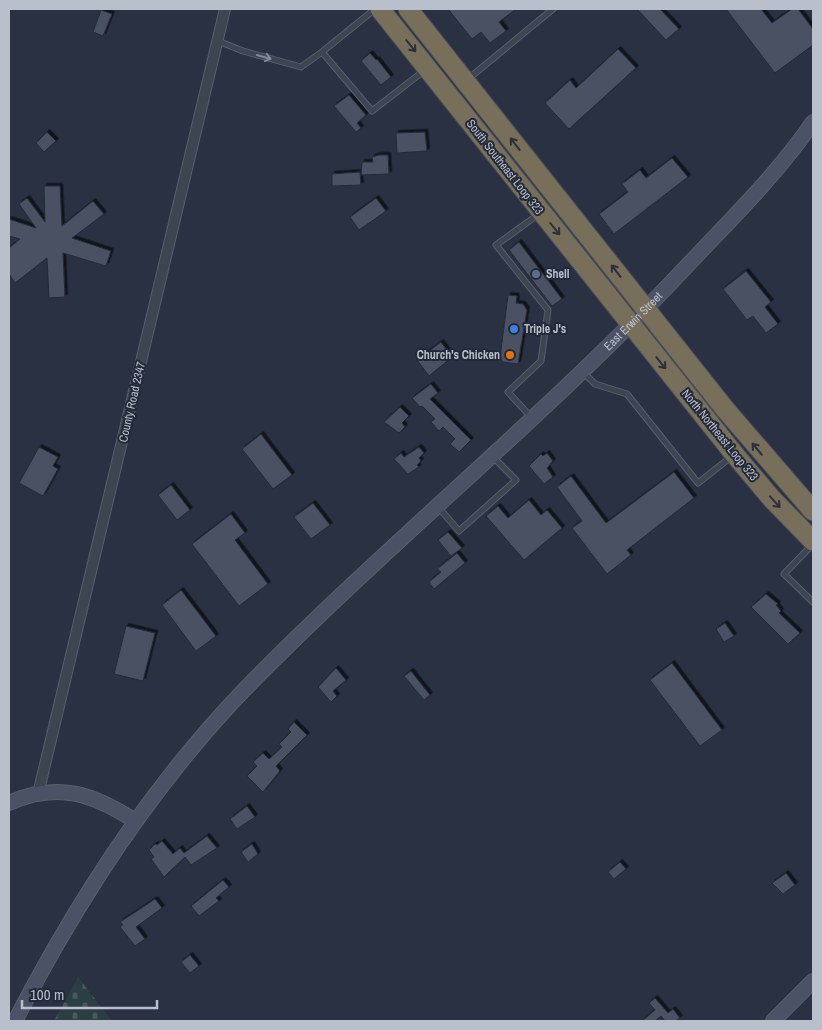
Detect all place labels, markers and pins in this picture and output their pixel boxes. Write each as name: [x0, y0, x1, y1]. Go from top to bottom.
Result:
place label: Shell: [546, 266, 570, 282]
marker: Shell: [530, 268, 542, 280]
place label: Triple J's: [524, 321, 567, 337]
marker: Triple J's: [508, 323, 520, 335]
place label: Church's Chicken: [417, 347, 500, 363]
marker: Church's Chicken: [504, 349, 516, 361]

